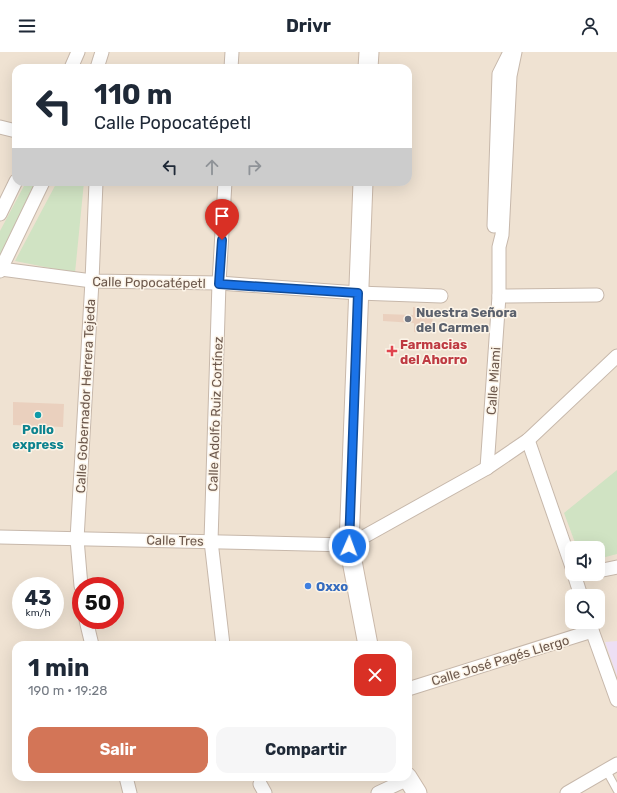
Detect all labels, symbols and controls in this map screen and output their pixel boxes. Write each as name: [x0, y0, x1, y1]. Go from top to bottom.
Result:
icon: menu: [16, 15, 38, 37]
text: Drivr: [286, 15, 331, 37]
icon: person: [579, 15, 601, 37]
text: 110 m: [94, 78, 172, 111]
icon: left: [28, 80, 80, 132]
text: Calle Popocatépetl: [94, 112, 251, 134]
icon: left: [159, 156, 181, 178]
icon: ahead: [201, 156, 223, 178]
icon: right: [243, 156, 265, 178]
pin: [205, 199, 239, 240]
icon: arrive: [211, 205, 233, 227]
street label: Calle Popocatépetl: [92, 274, 206, 291]
street label: Calle Gobernador Herrera Tejeda: [73, 299, 98, 494]
place label: Nuestra Señora del Carmen: [416, 305, 517, 335]
marker: Nuestra Señora del Carmen: [403, 314, 413, 324]
street label: Calle Adolfo Ruiz Cortínez: [205, 336, 226, 492]
place label: Farmacias del Ahorro: [400, 337, 468, 367]
marker: Farmacias del Ahorro: [387, 346, 397, 356]
street label: Calle Miami: [484, 347, 503, 415]
marker: Pollo express: [33, 410, 43, 420]
place label: Pollo express: [12, 422, 64, 452]
position arrow: [328, 525, 370, 567]
street label: Calle Tres: [146, 532, 204, 549]
map controls: [565, 541, 605, 629]
button: sound: [565, 541, 605, 581]
speed limit sign: 50: [72, 577, 124, 629]
place label: Oxxo: [316, 579, 348, 594]
marker: Oxxo: [303, 581, 313, 591]
text: 43: [25, 586, 51, 610]
button: search: [565, 589, 605, 629]
text: km/h: [26, 607, 50, 619]
street label: Calle José Pagés Llergo: [429, 632, 571, 690]
text: 1 min: [28, 654, 89, 682]
button: close: [354, 654, 396, 696]
text: 190 m · 19:28: [28, 683, 107, 698]
button: Salir: [28, 727, 208, 773]
button: Compartir: [216, 727, 396, 773]

